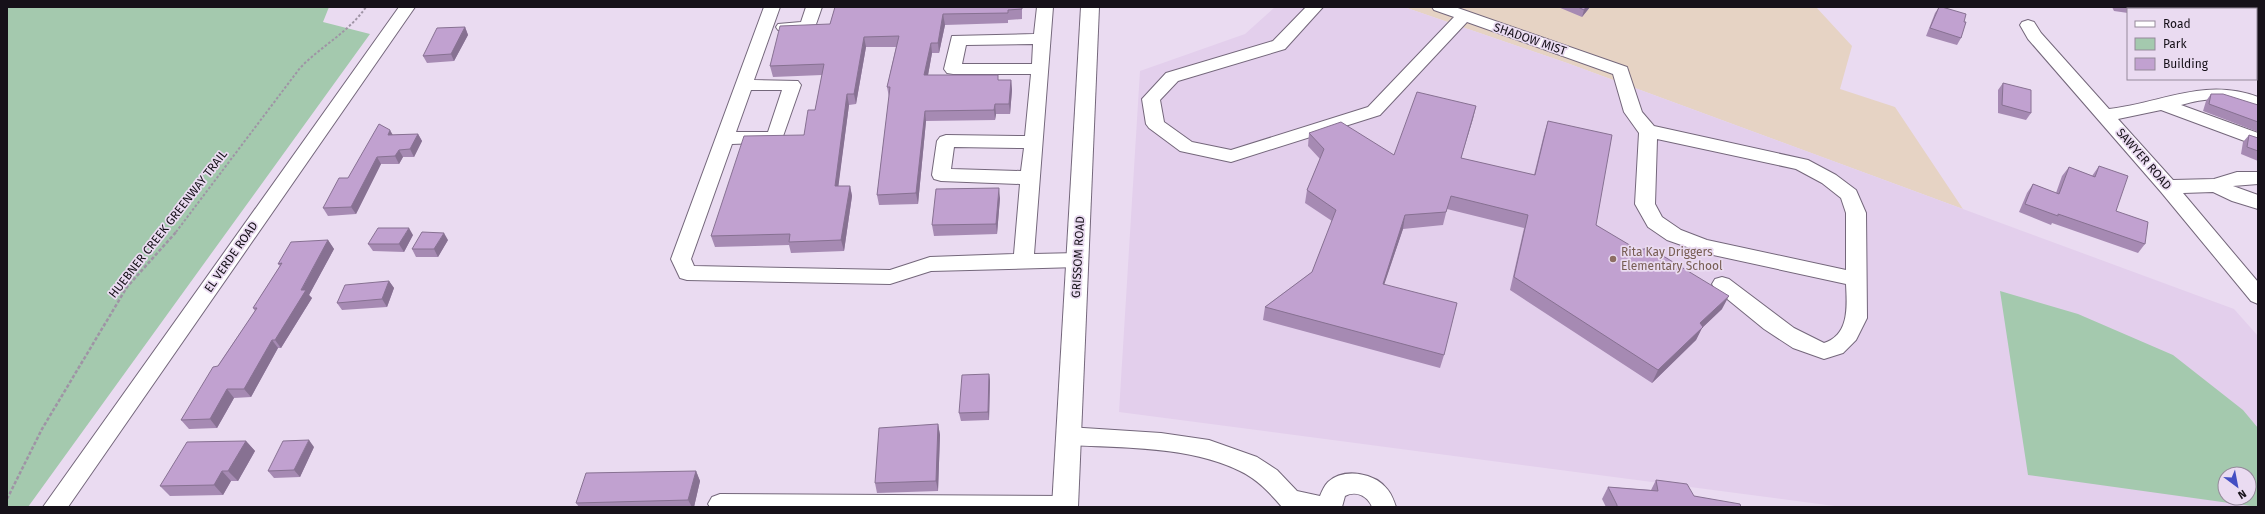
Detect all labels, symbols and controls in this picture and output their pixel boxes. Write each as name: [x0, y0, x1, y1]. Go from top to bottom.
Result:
legend: [2127, 8, 2257, 80]
text: Road: [2163, 17, 2191, 31]
street label: SHADOW MIST: [1492, 20, 1569, 58]
text: Park: [2163, 37, 2187, 51]
text: Building: [2163, 57, 2209, 71]
street label: SAWYER ROAD: [2114, 125, 2175, 193]
street label: HUEBNER CREEK GREENWAY TRAIL: [106, 147, 230, 301]
street label: GRISSOM ROAD: [1069, 215, 1087, 298]
street label: EL VERDE ROAD: [201, 219, 261, 295]
place label: Rita Kay Driggers Elementary School: [1621, 245, 1723, 273]
marker: Rita Kay Driggers Elementary School: [1608, 254, 1618, 264]
north arrow: [2217, 466, 2257, 506]
text: N: [2235, 487, 2249, 502]

